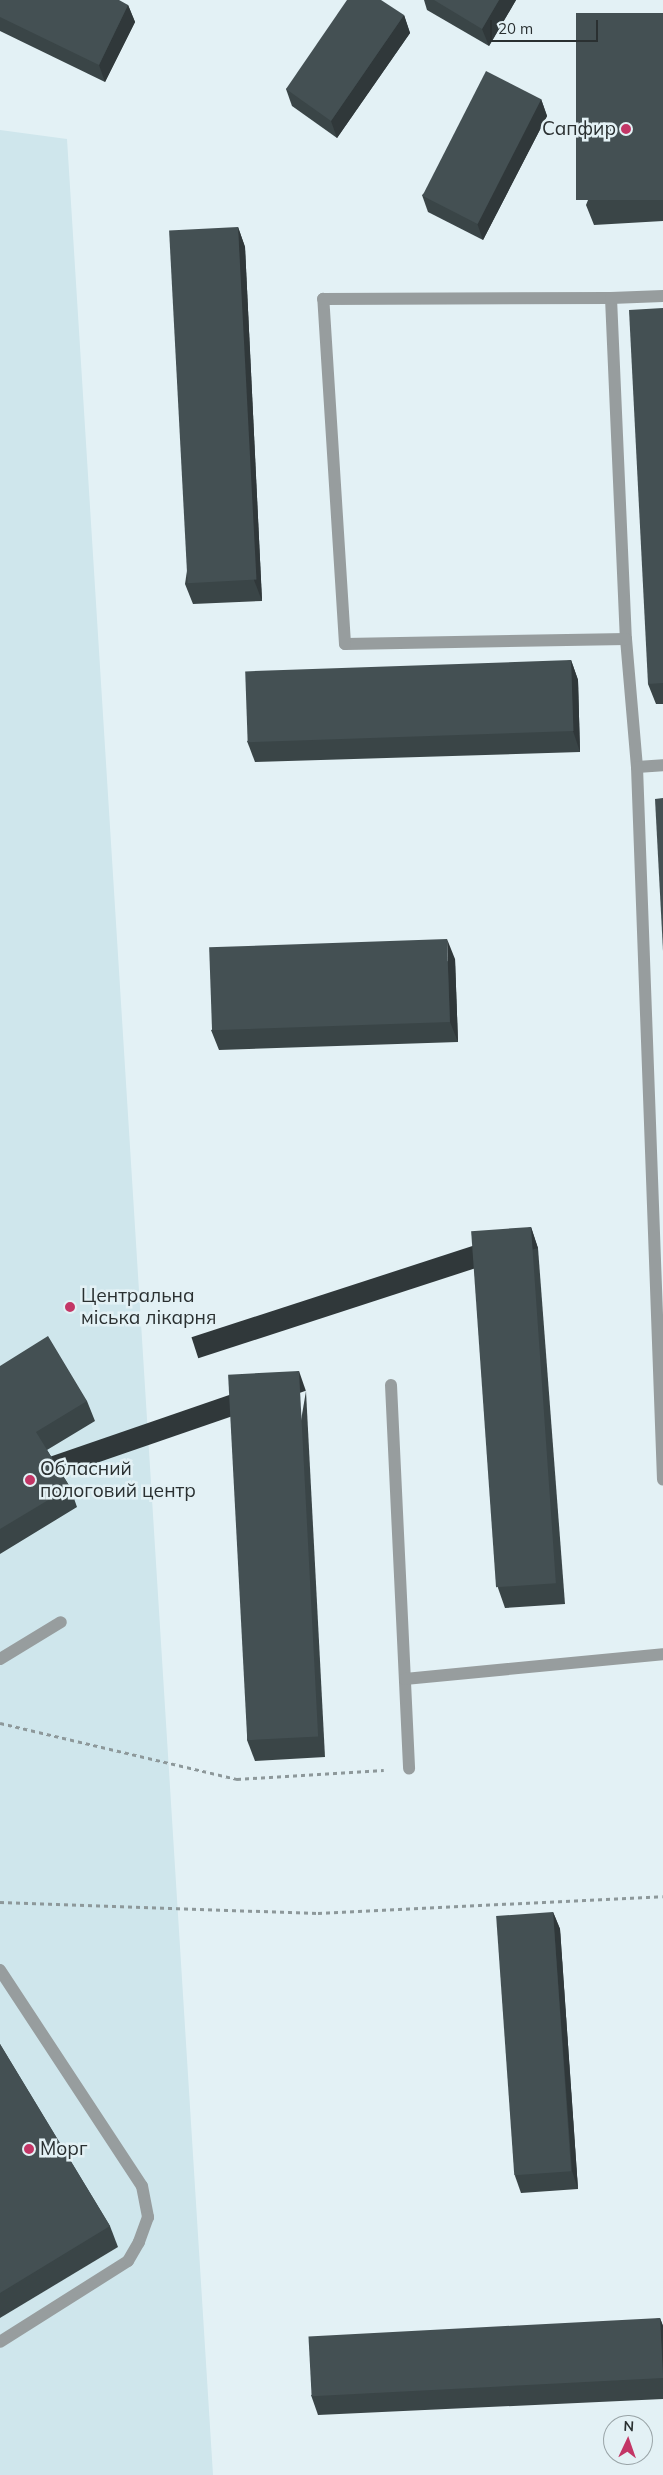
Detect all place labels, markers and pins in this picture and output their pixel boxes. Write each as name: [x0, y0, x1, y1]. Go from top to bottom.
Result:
place label: Сапфир: [542, 118, 616, 140]
marker: Сапфир: [620, 123, 632, 135]
place label: Центральна міська лікарня: [81, 1285, 216, 1329]
marker: Центральна міська лікарня: [63, 1300, 77, 1314]
place label: Обласний пологовий центр: [40, 1458, 196, 1502]
marker: Обласний пологовий центр: [24, 1474, 36, 1486]
place label: Морг: [40, 2138, 87, 2160]
marker: Морг: [22, 2142, 36, 2156]

